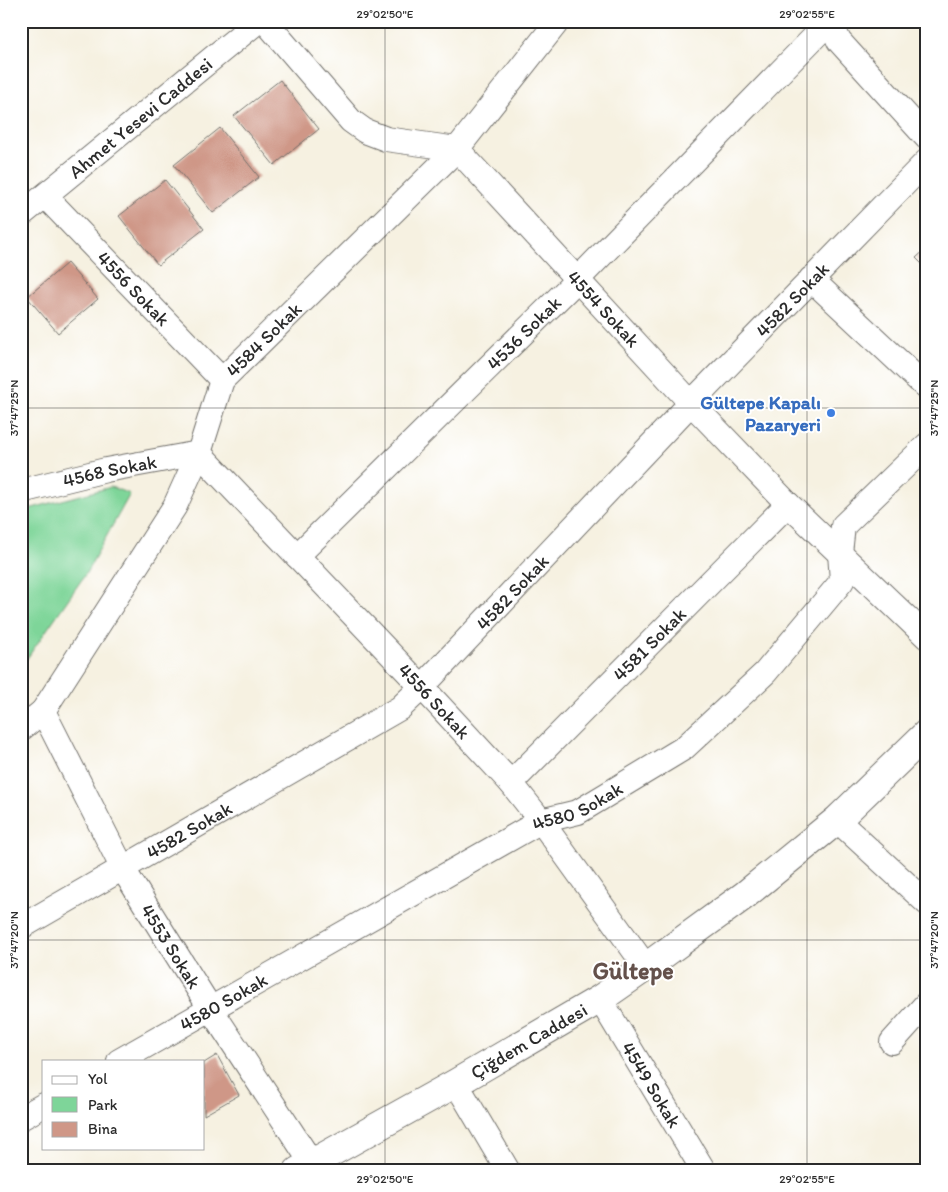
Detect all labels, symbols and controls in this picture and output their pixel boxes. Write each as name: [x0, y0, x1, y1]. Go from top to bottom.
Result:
text: 29°02'50"E: [357, 7, 414, 21]
text: 29°02'55"E: [779, 7, 835, 21]
street label: Ahmet Yesevi Caddesi: [64, 52, 217, 183]
street label: 4556 Sokak: [93, 246, 175, 331]
street label: 4582 Sokak: [750, 257, 834, 342]
street label: 4554 Sokak: [563, 265, 645, 352]
street label: 4536 Sokak: [481, 291, 566, 374]
street label: 4584 Sokak: [221, 297, 306, 381]
text: 37°47'25"N: [7, 380, 21, 436]
text: 37°47'25"N: [927, 380, 941, 436]
place label: Gültepe Kapalı Pazaryeri: [700, 391, 821, 436]
marker: Gültepe Kapalı Pazaryeri: [825, 407, 837, 419]
street label: 4568 Sokak: [60, 449, 159, 492]
street label: 4582 Sokak: [471, 549, 553, 635]
street label: 4581 Sokak: [608, 602, 691, 685]
street label: 4556 Sokak: [394, 658, 476, 744]
street label: 4580 Sokak: [527, 776, 627, 835]
street label: 4582 Sokak: [142, 796, 236, 864]
street label: 4553 Sokak: [136, 900, 206, 993]
text: 37°47'20"N: [7, 911, 21, 969]
text: 37°47'20"N: [927, 911, 941, 969]
district label: Gültepe: [592, 956, 674, 986]
street label: 4580 Sokak: [175, 968, 271, 1036]
street label: Çiğdem Caddesi: [466, 998, 591, 1084]
street label: 4549 Sokak: [617, 1037, 687, 1132]
legend: [42, 1060, 205, 1150]
text: Yol: [88, 1070, 108, 1088]
text: Park: [88, 1096, 118, 1114]
text: Bina: [88, 1120, 118, 1138]
text: 29°02'50"E: [357, 1172, 414, 1186]
text: 29°02'55"E: [779, 1172, 835, 1186]

